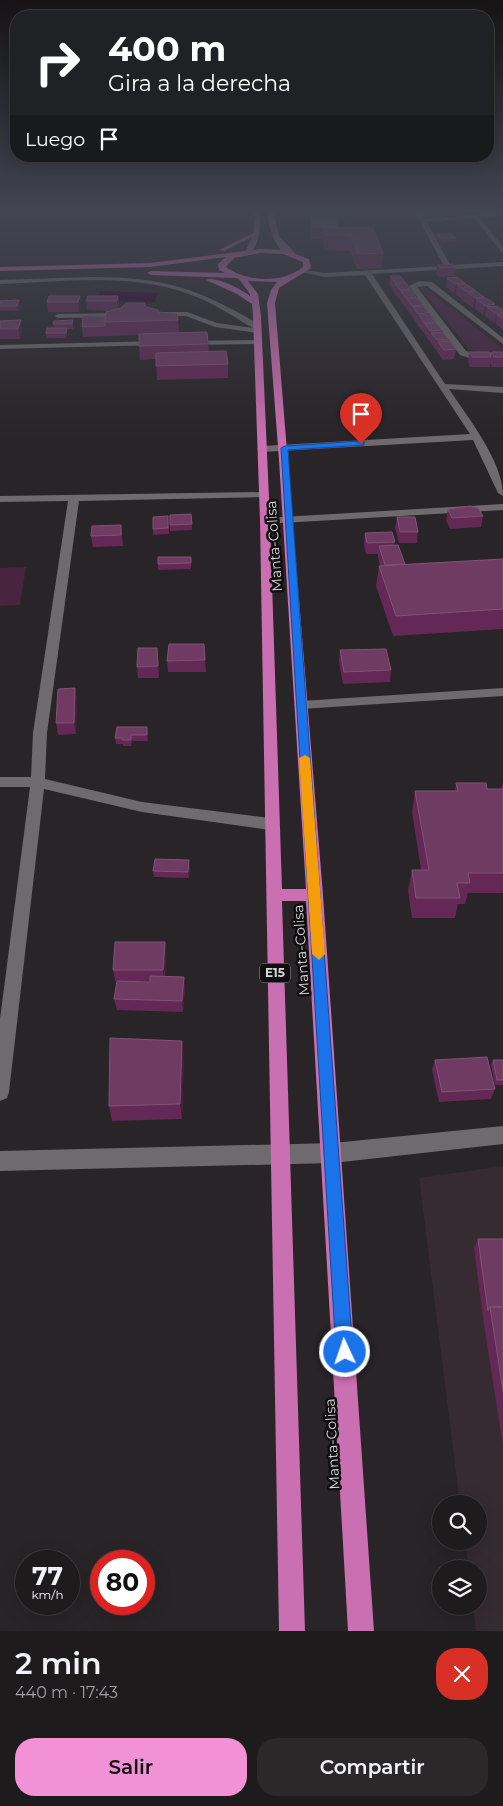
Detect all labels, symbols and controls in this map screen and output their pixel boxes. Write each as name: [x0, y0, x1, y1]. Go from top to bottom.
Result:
text: 400 m: [108, 27, 226, 70]
icon: right: [25, 30, 90, 95]
text: Gira a la derecha: [108, 70, 291, 97]
icon: arrive: [95, 125, 123, 153]
text: Luego: [25, 128, 85, 151]
pin: [340, 393, 382, 444]
icon: arrive: [347, 400, 375, 428]
street label: Manta-Colisa: [262, 500, 286, 592]
street label: Manta-Colisa: [289, 904, 313, 996]
road number: E15: [260, 964, 290, 982]
position arrow: [318, 1325, 370, 1377]
street label: Manta-Colisa: [321, 1398, 343, 1490]
map controls: [432, 1495, 487, 1615]
button: search: [432, 1495, 487, 1550]
speed limit sign: 80: [90, 1550, 155, 1615]
button: layers: [432, 1560, 487, 1615]
text: 77: [32, 1561, 63, 1591]
text: km/h: [31, 1587, 64, 1602]
text: 2 min: [15, 1645, 102, 1682]
button: close: [436, 1648, 488, 1700]
text: 440 m · 17:43: [15, 1683, 118, 1702]
button: Salir: [15, 1738, 247, 1796]
button: Compartir: [257, 1738, 488, 1796]

